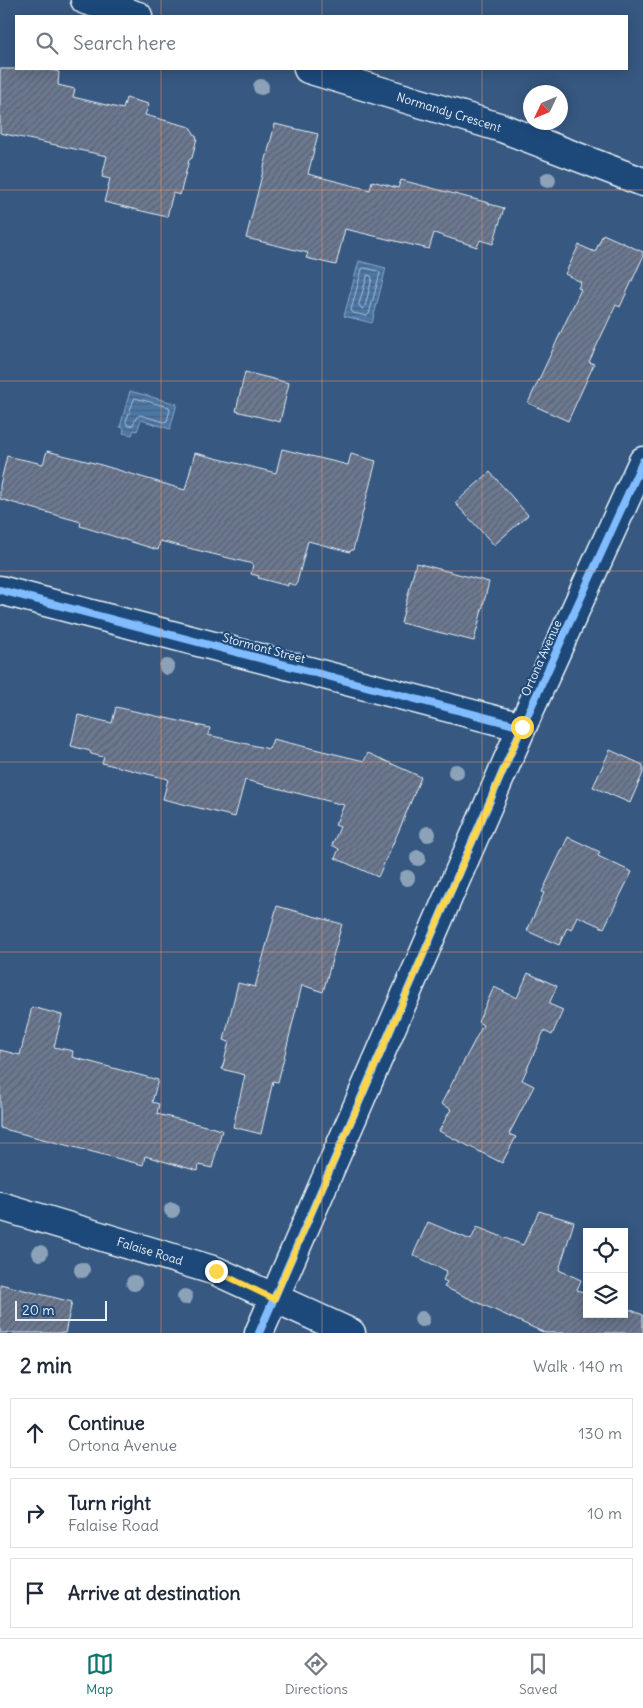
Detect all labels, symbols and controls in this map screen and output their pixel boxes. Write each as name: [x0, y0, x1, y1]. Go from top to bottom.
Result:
search box: [15, 15, 628, 70]
icon: search: [33, 29, 61, 57]
text: Search here: [73, 31, 176, 55]
north arrow: [523, 85, 568, 130]
street label: Normandy Crescent: [395, 89, 503, 135]
street label: Ortona Avenue: [518, 618, 564, 698]
street label: Stormont Street: [221, 630, 307, 666]
route start: [511, 716, 534, 739]
map controls: [583, 1228, 628, 1318]
button: locate: [583, 1228, 628, 1273]
street label: Falaise Road: [115, 1234, 185, 1268]
route end: [205, 1260, 228, 1283]
button: layers: [583, 1273, 628, 1318]
scale bar: [15, 1298, 108, 1321]
text: 20 m: [22, 1301, 55, 1319]
text: 2 min: [20, 1352, 72, 1379]
text: Walk · 140 m: [533, 1356, 623, 1376]
text: Continue: [68, 1411, 145, 1435]
icon: ahead: [21, 1419, 49, 1447]
text: 130 m: [578, 1423, 622, 1443]
text: Ortona Avenue: [68, 1435, 177, 1455]
text: Turn right: [68, 1491, 151, 1515]
icon: right: [21, 1499, 49, 1527]
text: 10 m: [587, 1503, 622, 1523]
text: Falaise Road: [68, 1515, 159, 1535]
icon: arrive: [21, 1579, 49, 1607]
text: Arrive at destination: [68, 1581, 241, 1605]
tab: Map: [86, 1650, 114, 1698]
tab: Directions: [285, 1650, 348, 1698]
tab: Saved: [519, 1650, 557, 1698]

